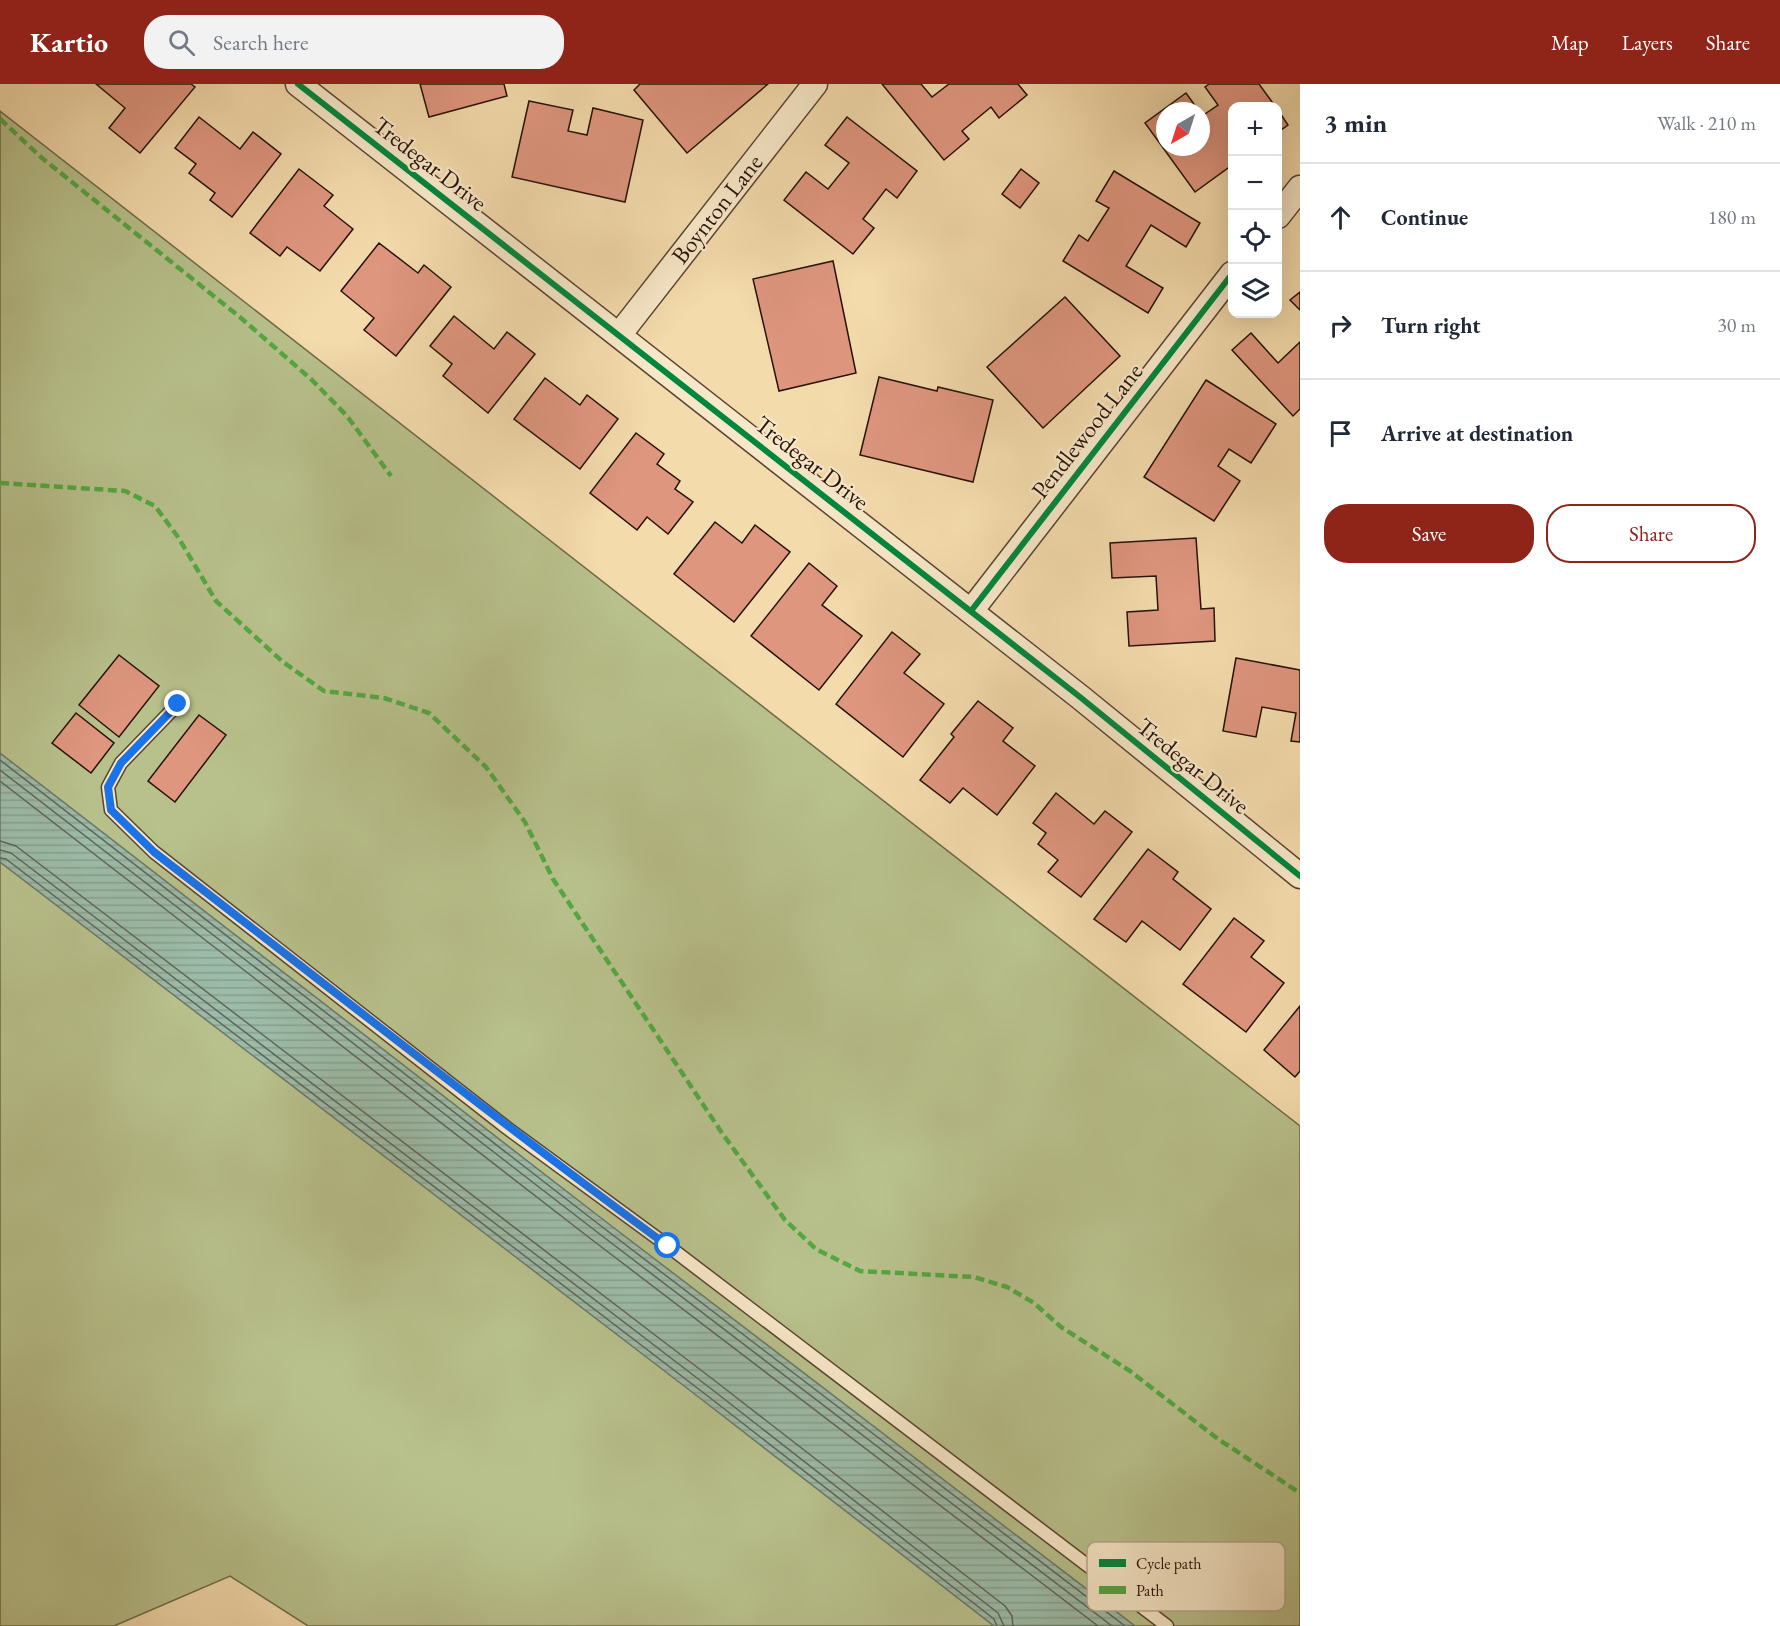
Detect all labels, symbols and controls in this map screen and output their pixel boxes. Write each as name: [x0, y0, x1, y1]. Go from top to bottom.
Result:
search box: [144, 15, 564, 69]
text: Kartio: [30, 24, 108, 60]
icon: search: [165, 26, 198, 59]
text: Search here: [213, 28, 309, 57]
text: Map: [1551, 29, 1589, 56]
text: Layers: [1622, 29, 1673, 56]
text: Share: [1706, 29, 1750, 56]
north arrow: [1156, 102, 1210, 156]
map controls: [1228, 102, 1282, 318]
button: +: [1228, 102, 1282, 156]
text: 3 min: [1324, 106, 1387, 140]
street label: Tredegar Drive: [367, 109, 494, 218]
text: Walk · 210 m: [1657, 110, 1756, 136]
street label: Boynton Lane: [664, 148, 769, 270]
button: −: [1228, 156, 1282, 210]
icon: ahead: [1324, 201, 1357, 234]
text: Continue: [1381, 203, 1468, 232]
text: 180 m: [1708, 204, 1756, 230]
button: locate: [1228, 210, 1282, 264]
button: layers: [1228, 264, 1282, 318]
icon: right: [1324, 309, 1357, 342]
text: Turn right: [1381, 311, 1480, 340]
text: 30 m: [1717, 312, 1756, 338]
street label: Pendlewood Lane: [1024, 357, 1149, 505]
street label: Tredegar Drive: [749, 408, 876, 517]
icon: arrive: [1324, 417, 1357, 450]
text: Arrive at destination: [1381, 419, 1573, 448]
button: Save: [1324, 504, 1534, 563]
button: Share: [1546, 504, 1756, 563]
route end: [164, 690, 190, 716]
street label: Tredegar Drive: [1131, 711, 1256, 821]
route start: [654, 1232, 680, 1258]
legend: [1087, 1542, 1285, 1611]
text: Cycle path: [1136, 1553, 1201, 1574]
text: Path: [1136, 1580, 1164, 1601]

